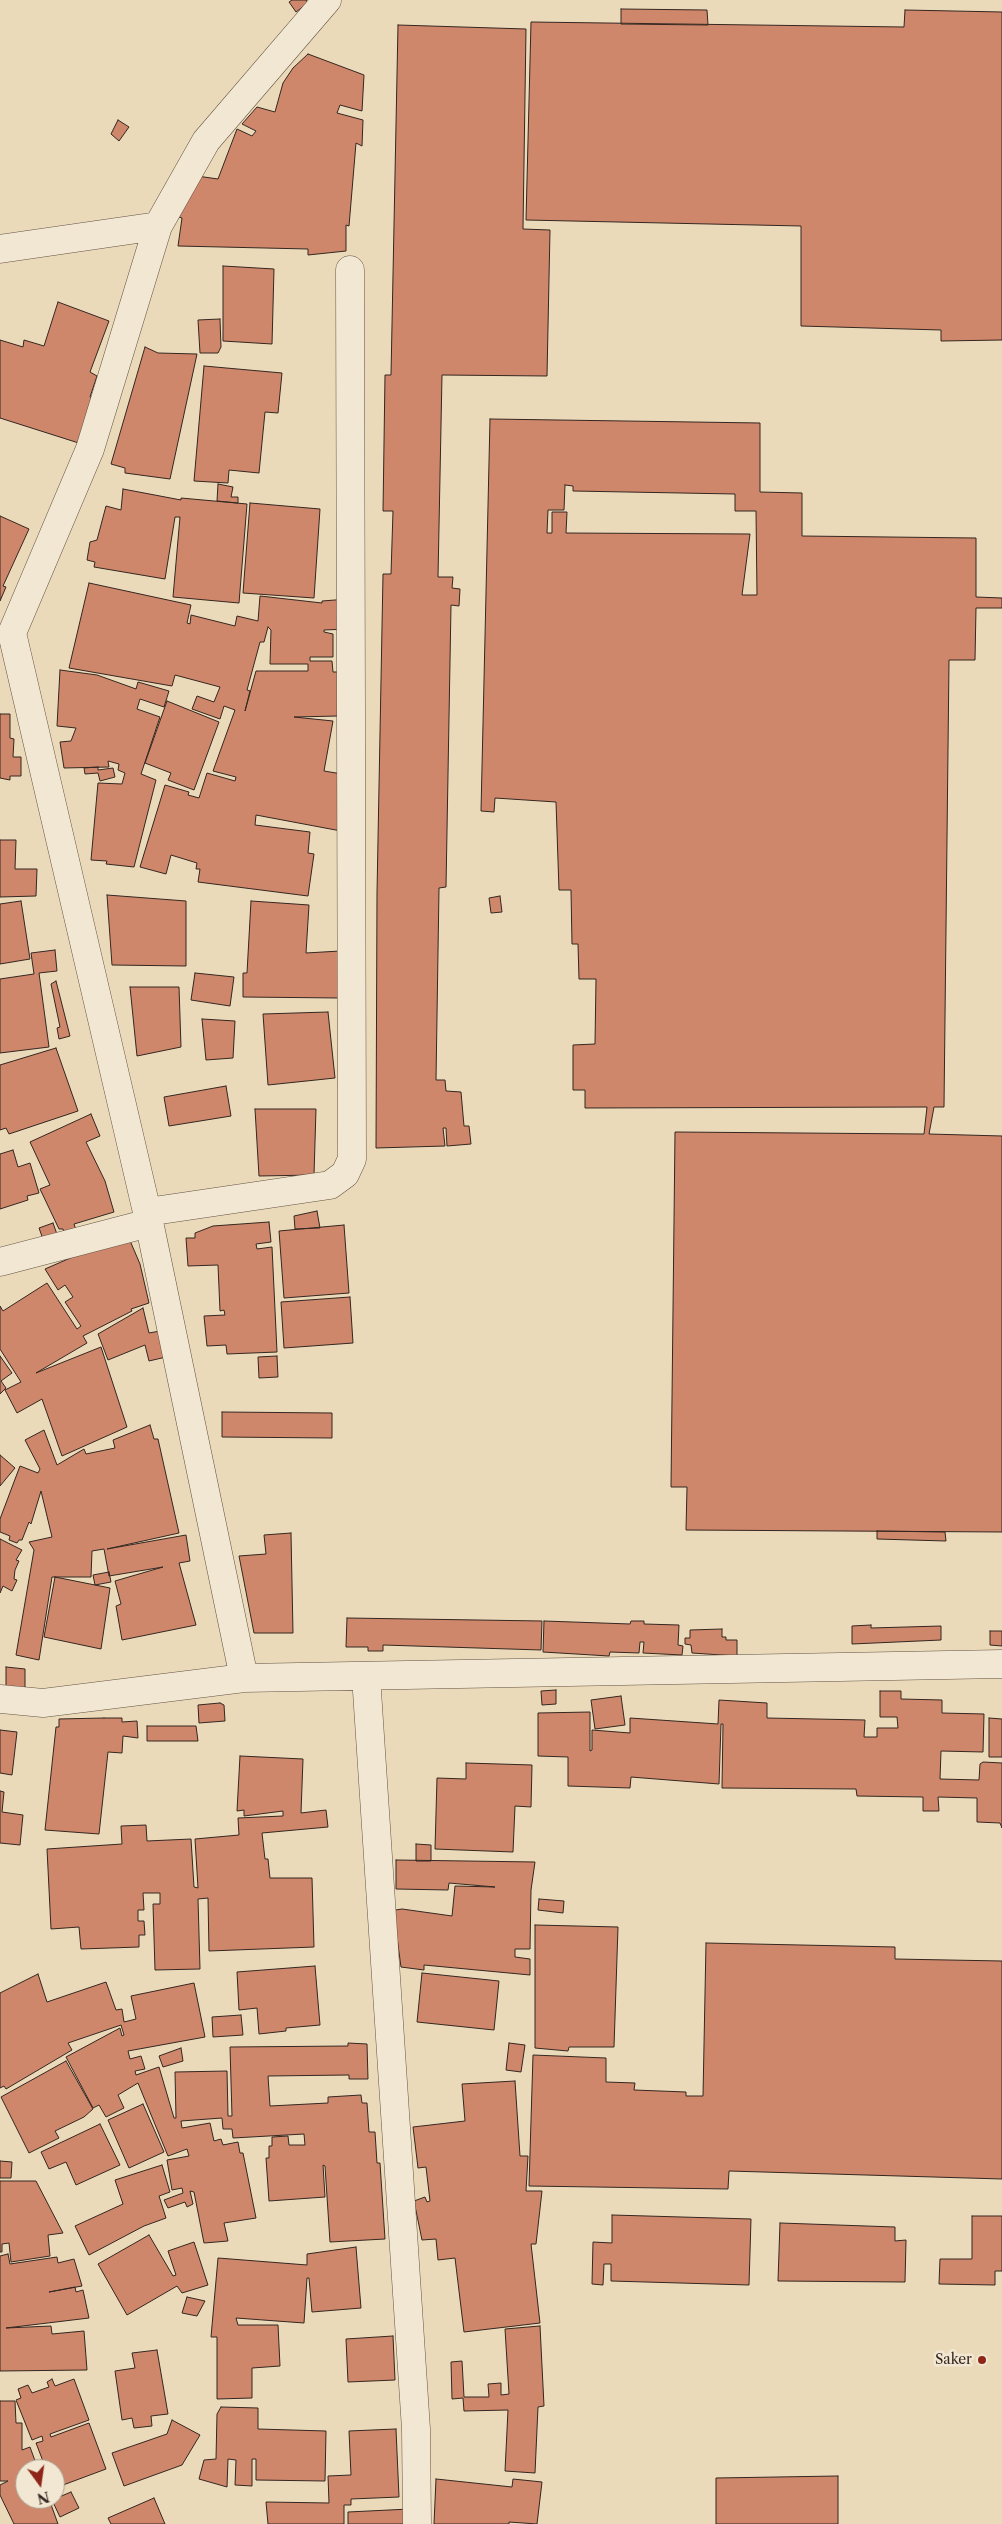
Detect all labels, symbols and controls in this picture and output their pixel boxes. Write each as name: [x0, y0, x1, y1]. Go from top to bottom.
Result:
place label: Saker: [935, 2352, 972, 2368]
marker: Saker: [976, 2354, 988, 2366]
north arrow: [15, 2459, 65, 2509]
text: N: [35, 2487, 51, 2508]

